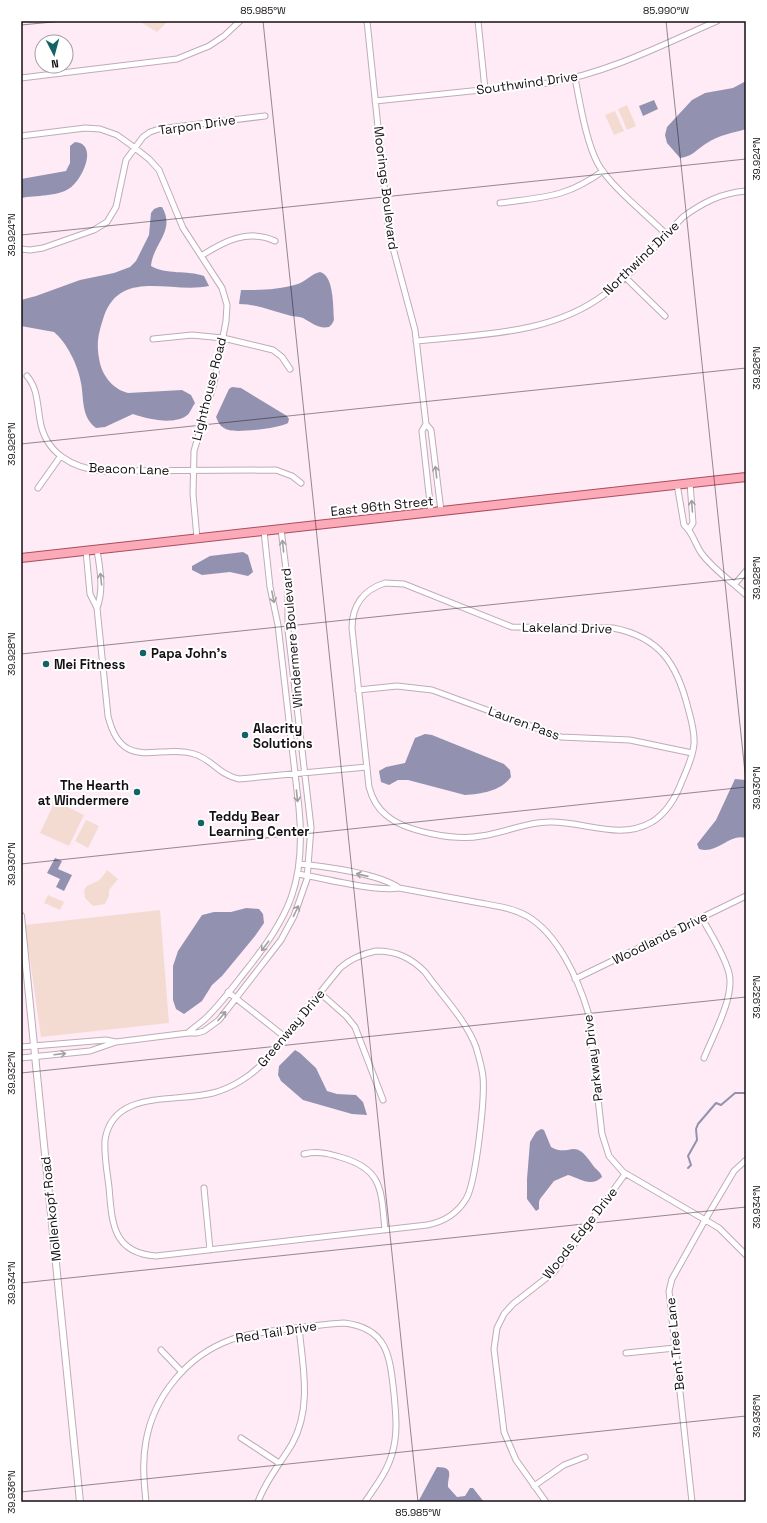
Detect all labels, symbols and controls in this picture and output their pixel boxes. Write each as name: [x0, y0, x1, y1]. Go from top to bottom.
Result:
text: 85.985°W: [240, 4, 286, 17]
text: 85.990°W: [643, 4, 689, 17]
north arrow: [34, 34, 74, 74]
text: N: [51, 57, 59, 71]
street label: Southwind Drive: [475, 67, 579, 99]
street label: Tarpon Drive: [157, 111, 237, 139]
street label: Moorings Boulevard: [370, 125, 402, 251]
text: 39.924°N: [750, 137, 763, 181]
text: 39.924°N: [5, 213, 18, 257]
street label: Northwind Drive: [599, 217, 683, 299]
street label: Lighthouse Road: [188, 335, 230, 443]
text: 39.926°N: [750, 346, 763, 390]
text: 39.926°N: [5, 422, 18, 466]
street label: Beacon Lane: [88, 459, 170, 479]
one-way arrow: [432, 466, 440, 479]
street label: East 96th Street: [330, 492, 434, 520]
one-way arrow: [688, 500, 695, 513]
one-way arrow: [279, 540, 287, 553]
text: 39.928°N: [750, 556, 763, 600]
street label: Windermere Boulevard: [277, 567, 307, 709]
one-way arrow: [97, 573, 104, 586]
one-way arrow: [269, 590, 277, 603]
street label: Lakeland Drive: [522, 619, 612, 637]
text: 39.928°N: [5, 632, 18, 676]
place label: Papa John's: [151, 645, 227, 662]
marker: Papa John's: [138, 648, 148, 658]
place label: Mei Fitness: [54, 656, 125, 673]
marker: Mei Fitness: [41, 659, 51, 669]
street label: Lauren Pass: [486, 702, 562, 744]
place label: Alacrity Solutions: [253, 720, 313, 752]
marker: Alacrity Solutions: [240, 730, 250, 740]
text: 39.930°N: [750, 766, 763, 810]
place label: The Hearth at Windermere: [38, 777, 129, 809]
marker: The Hearth at Windermere: [132, 787, 142, 797]
one-way arrow: [294, 789, 301, 802]
place label: Teddy Bear Learning Center: [209, 808, 309, 840]
marker: Teddy Bear Learning Center: [196, 818, 206, 828]
text: 39.930°N: [5, 842, 18, 886]
one-way arrow: [356, 871, 369, 878]
one-way arrow: [293, 905, 300, 917]
street label: Woodlands Drive: [610, 908, 710, 968]
one-way arrow: [261, 940, 270, 951]
text: 39.932°N: [750, 975, 763, 1019]
street label: Greenway Drive: [253, 986, 329, 1070]
one-way arrow: [217, 1011, 226, 1022]
street label: Parkway Drive: [579, 1014, 607, 1102]
text: 39.932°N: [5, 1051, 18, 1095]
one-way arrow: [53, 1051, 66, 1058]
street label: Mollenkopf Road: [37, 1156, 65, 1262]
street label: Woods Edge Drive: [539, 1184, 621, 1282]
text: 39.934°N: [750, 1185, 763, 1229]
text: 39.934°N: [5, 1261, 18, 1305]
street label: Bent Tree Lane: [662, 1297, 688, 1391]
street label: Red Tail Drive: [234, 1317, 318, 1347]
text: 39.936°N: [750, 1394, 763, 1438]
text: 39.936°N: [5, 1470, 18, 1514]
text: 85.985°W: [395, 1506, 441, 1519]

